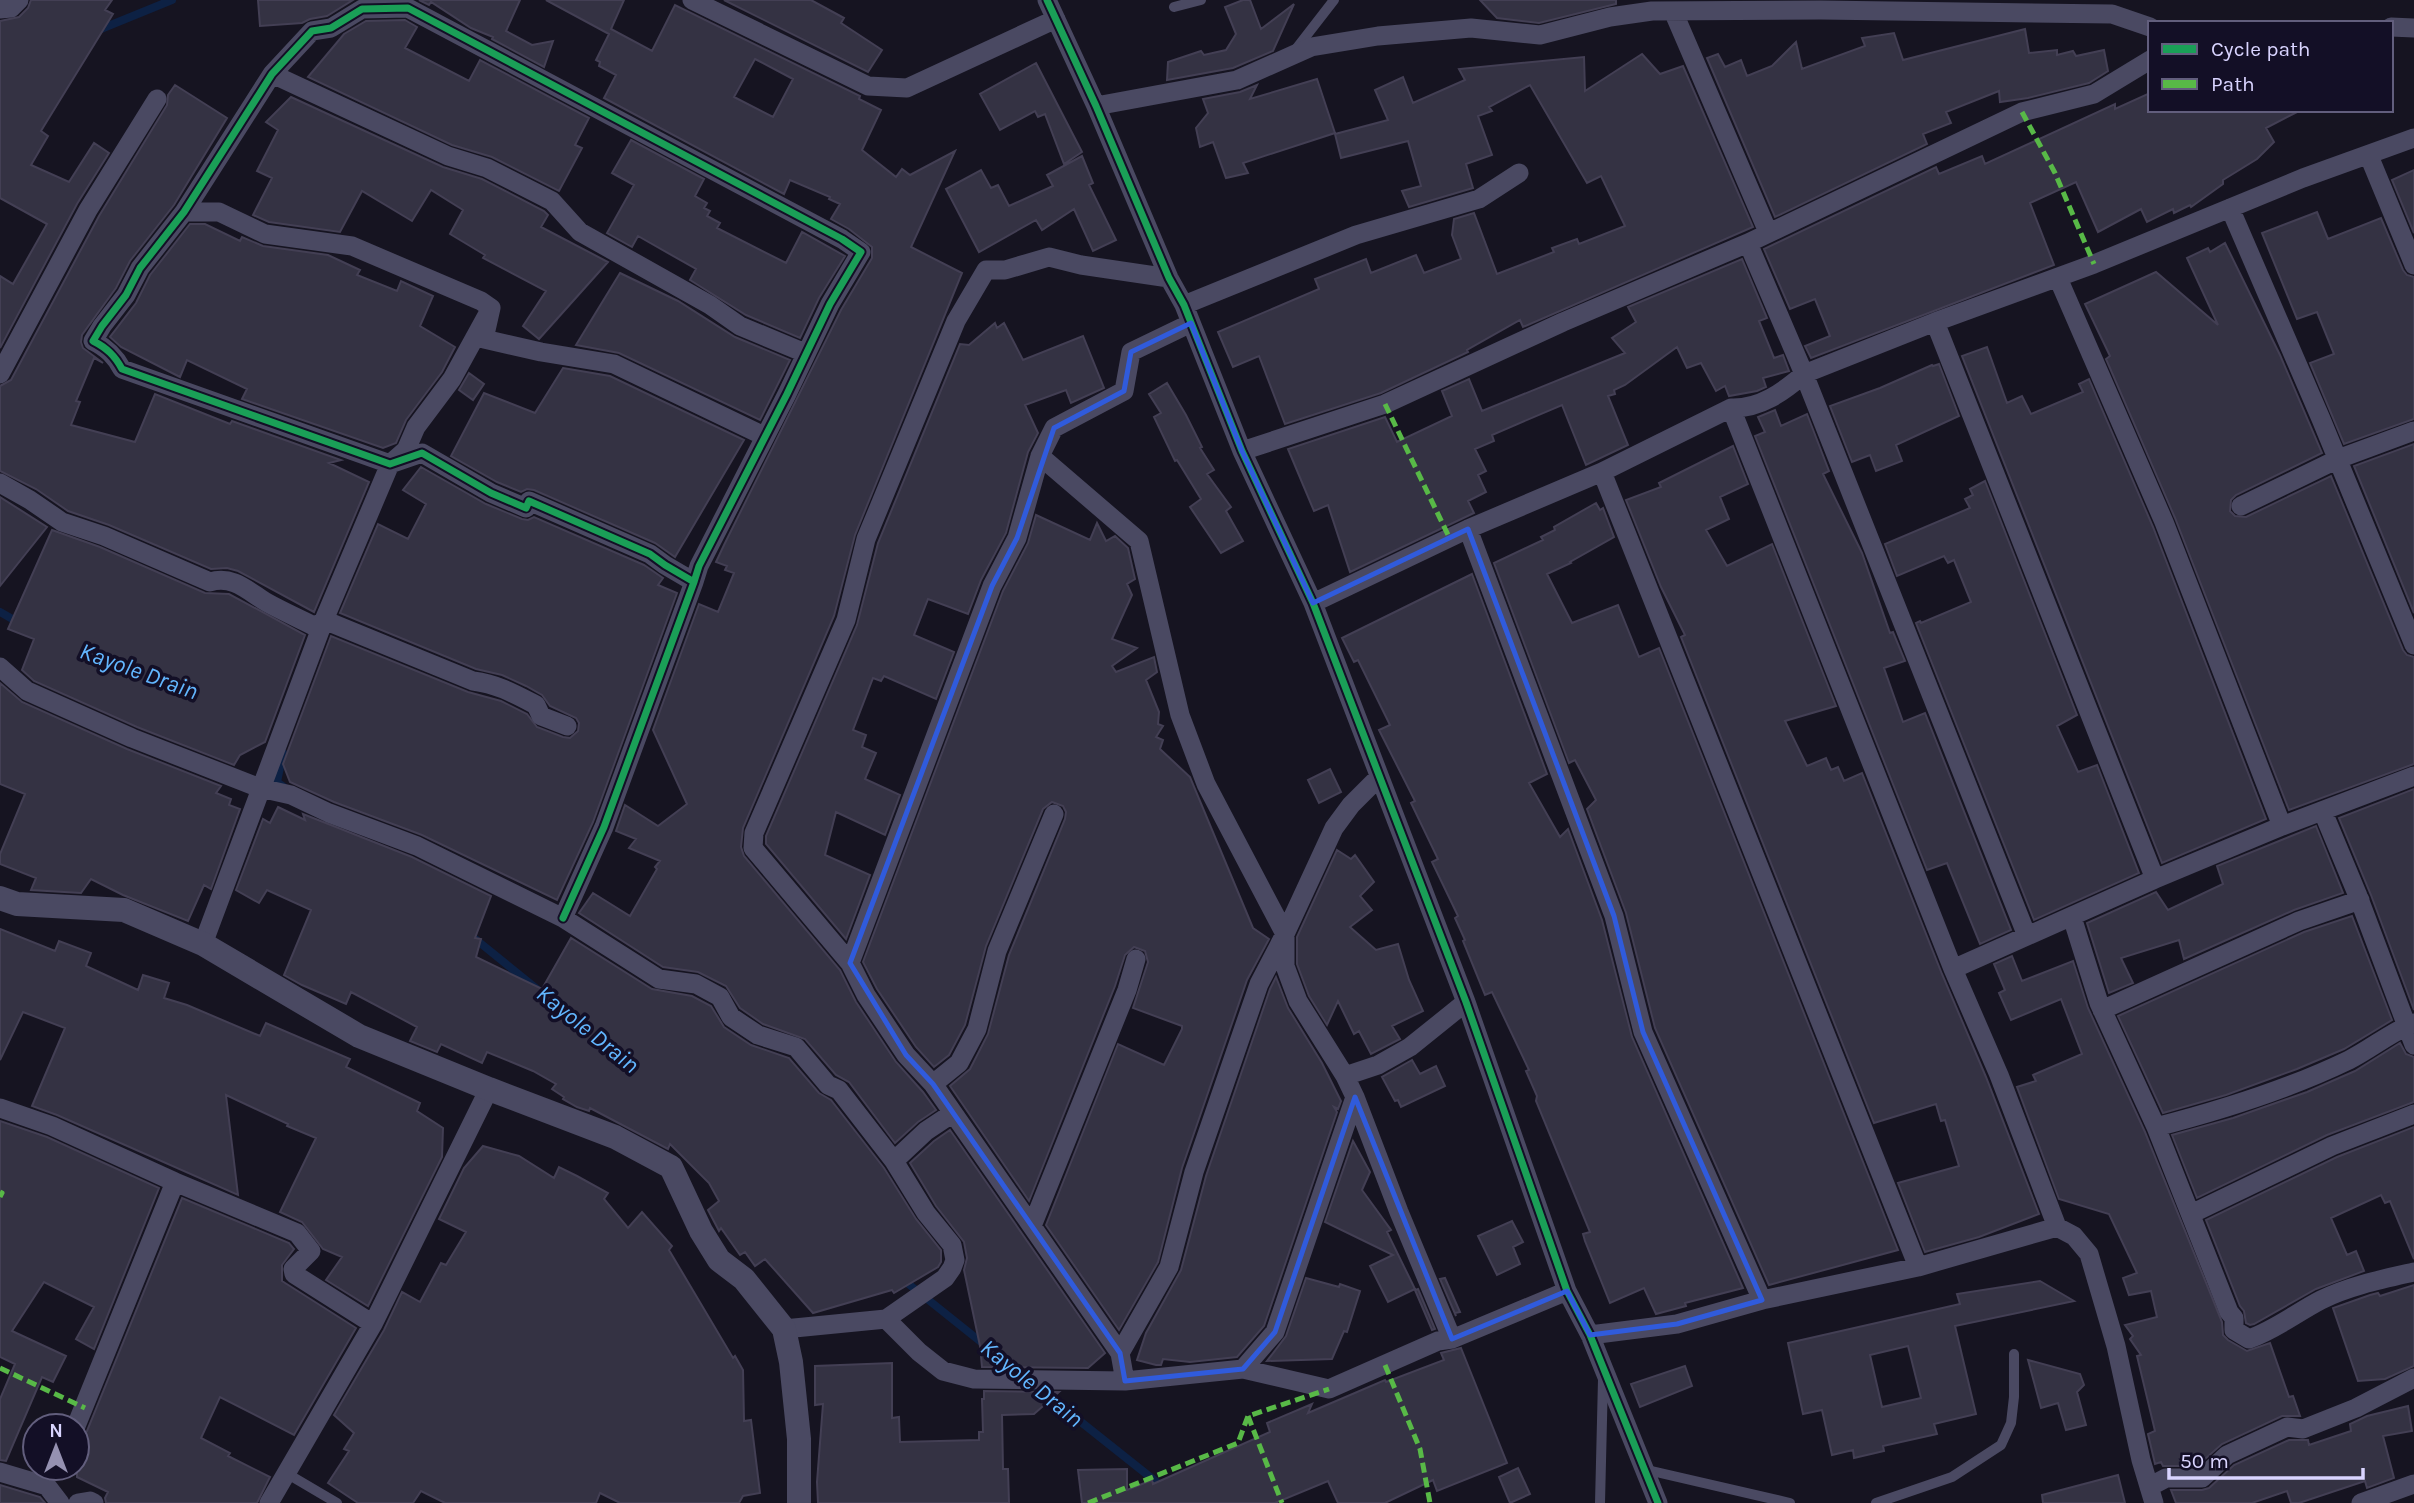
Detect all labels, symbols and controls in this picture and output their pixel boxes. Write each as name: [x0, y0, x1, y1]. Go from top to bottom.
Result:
legend: [2148, 21, 2393, 112]
text: Cycle path: [2211, 37, 2311, 61]
text: Path: [2211, 72, 2255, 96]
water label: Kayole Drain: [76, 637, 202, 705]
water label: Kayole Drain: [531, 979, 645, 1079]
water label: Kayole Drain: [975, 1333, 1089, 1433]
north arrow: [21, 1412, 91, 1482]
text: N: [49, 1420, 63, 1442]
scale bar: [2169, 1436, 2363, 1480]
text: 50 m: [2180, 1449, 2229, 1473]

